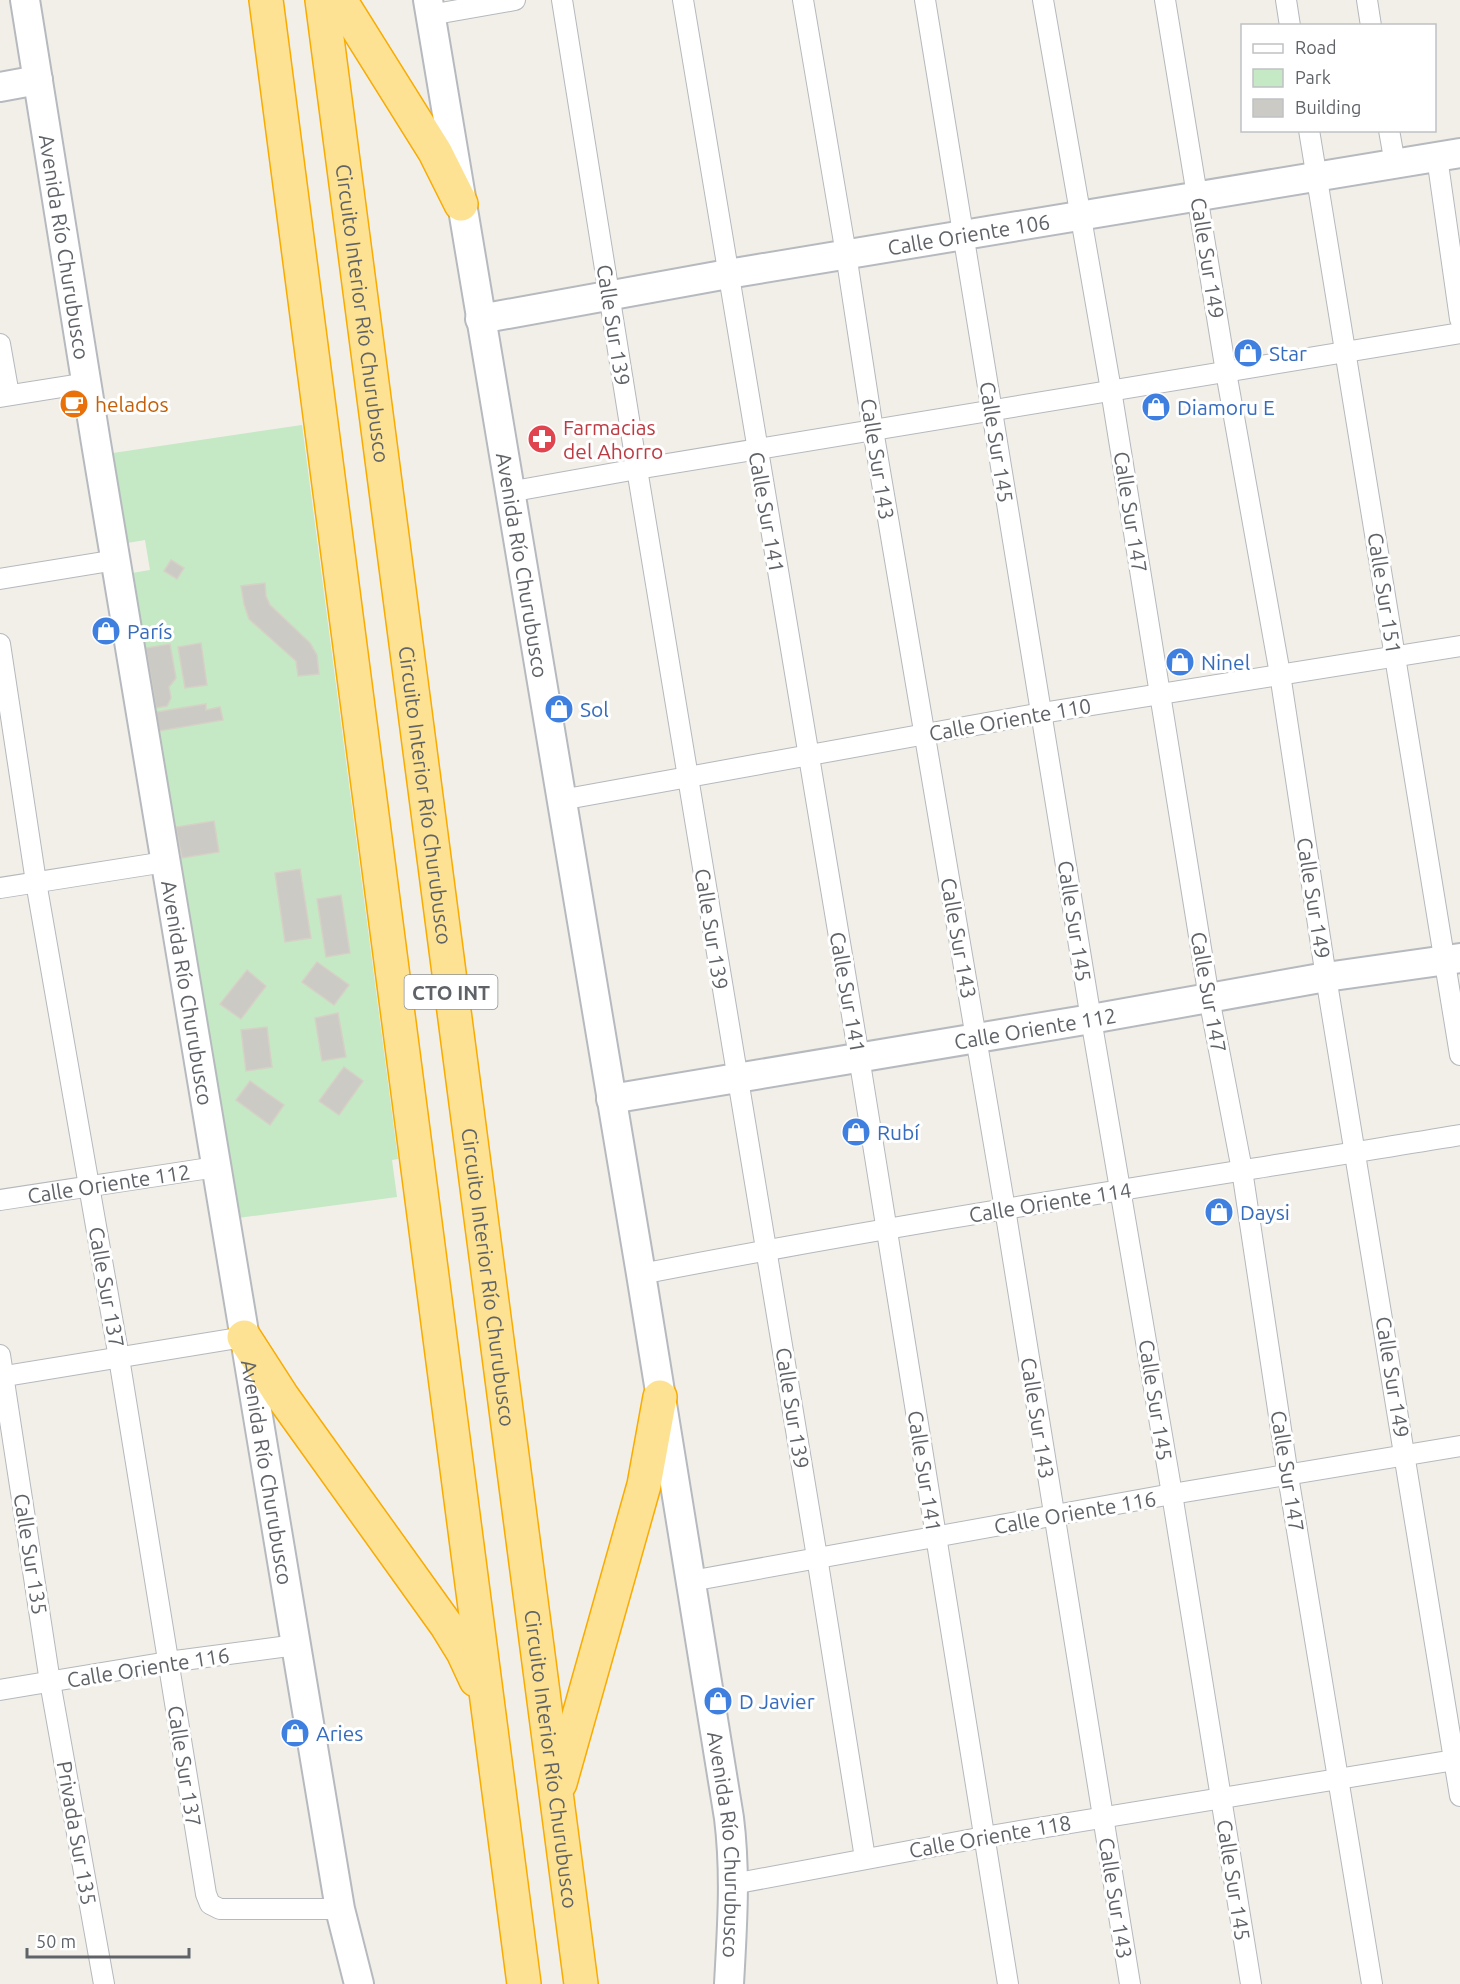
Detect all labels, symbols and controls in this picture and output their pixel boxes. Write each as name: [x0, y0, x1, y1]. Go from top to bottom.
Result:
legend: [1241, 24, 1436, 132]
text: Road: [1295, 37, 1337, 57]
text: Park: [1295, 67, 1331, 87]
text: Building: [1295, 97, 1361, 117]
street label: Avenida Río Churubusco: [35, 132, 94, 361]
street label: Circuito Interior Río Churubusco: [332, 163, 394, 464]
street label: Calle Sur 149: [1187, 196, 1229, 320]
street label: Calle Oriente 106: [886, 209, 1052, 259]
street label: Calle Sur 139: [593, 263, 635, 387]
shop icon: Star: [1232, 337, 1264, 369]
place label: Star: [1269, 341, 1307, 365]
street label: Calle Sur 145: [976, 380, 1018, 504]
cafe icon: helados: [58, 388, 90, 420]
shop icon: Diamoru E: [1140, 391, 1172, 423]
place label: helados: [95, 392, 169, 416]
place label: Diamoru E: [1177, 395, 1275, 419]
street label: Calle Sur 143: [857, 397, 899, 521]
place label: Farmacias del Ahorro: [563, 415, 663, 463]
pharmacy icon: Farmacias del Ahorro: [526, 423, 558, 455]
street label: Calle Sur 141: [745, 450, 789, 574]
street label: Calle Sur 147: [1110, 450, 1152, 574]
street label: Avenida Río Churubusco: [492, 451, 553, 679]
street label: Calle Sur 151: [1364, 531, 1406, 655]
shop icon: París: [90, 615, 122, 647]
place label: París: [127, 619, 172, 643]
street label: Circuito Interior Río Churubusco: [394, 644, 457, 946]
shop icon: Ninel: [1164, 646, 1196, 678]
place label: Ninel: [1201, 650, 1250, 674]
shop icon: Sol: [543, 693, 575, 725]
street label: Calle Oriente 110: [927, 693, 1093, 745]
place label: Sol: [580, 697, 609, 721]
street label: Calle Sur 149: [1293, 836, 1335, 960]
street label: Calle Sur 145: [1054, 859, 1096, 983]
street label: Calle Sur 139: [691, 867, 733, 991]
street label: Calle Sur 143: [937, 876, 981, 1000]
street label: Avenida Río Churubusco: [157, 878, 218, 1107]
street label: Calle Sur 141: [826, 930, 870, 1054]
street label: Calle Sur 147: [1187, 930, 1231, 1054]
road number: CTO INT: [404, 975, 498, 1009]
street label: Calle Oriente 112: [952, 1003, 1118, 1054]
shop icon: Rubí: [840, 1116, 872, 1148]
place label: Rubí: [877, 1120, 920, 1144]
street label: Circuito Interior Río Churubusco: [457, 1126, 520, 1428]
street label: Calle Oriente 112: [26, 1159, 192, 1208]
street label: Calle Oriente 114: [967, 1177, 1133, 1227]
shop icon: Daysi: [1203, 1196, 1235, 1228]
place label: Daysi: [1240, 1200, 1290, 1224]
street label: Calle Sur 137: [85, 1225, 129, 1349]
street label: Calle Sur 149: [1372, 1315, 1414, 1439]
street label: Calle Sur 145: [1135, 1338, 1177, 1462]
street label: Calle Sur 139: [772, 1346, 814, 1470]
street label: Calle Sur 143: [1017, 1356, 1059, 1480]
street label: Avenida Río Churubusco: [237, 1358, 298, 1587]
street label: Calle Sur 141: [904, 1409, 946, 1533]
street label: Calle Sur 147: [1267, 1409, 1309, 1533]
street label: Calle Oriente 116: [992, 1486, 1158, 1538]
street label: Calle Sur 135: [10, 1492, 52, 1616]
street label: Circuito Interior Río Churubusco: [520, 1608, 583, 1910]
street label: Calle Oriente 116: [65, 1642, 231, 1692]
shop icon: D Javier: [702, 1685, 734, 1717]
place label: D Javier: [739, 1689, 815, 1713]
street label: Calle Sur 137: [164, 1704, 206, 1828]
shop icon: Aries: [279, 1717, 311, 1749]
place label: Aries: [316, 1721, 363, 1745]
street label: Avenida Río Churubusco: [703, 1730, 745, 1959]
street label: Privada Sur 135: [53, 1759, 101, 1907]
street label: Calle Oriente 118: [907, 1810, 1073, 1862]
street label: Calle Sur 145: [1213, 1818, 1255, 1942]
street label: Calle Sur 143: [1095, 1836, 1137, 1960]
scale bar: [27, 1921, 189, 1959]
text: 50 m: [36, 1931, 76, 1951]

